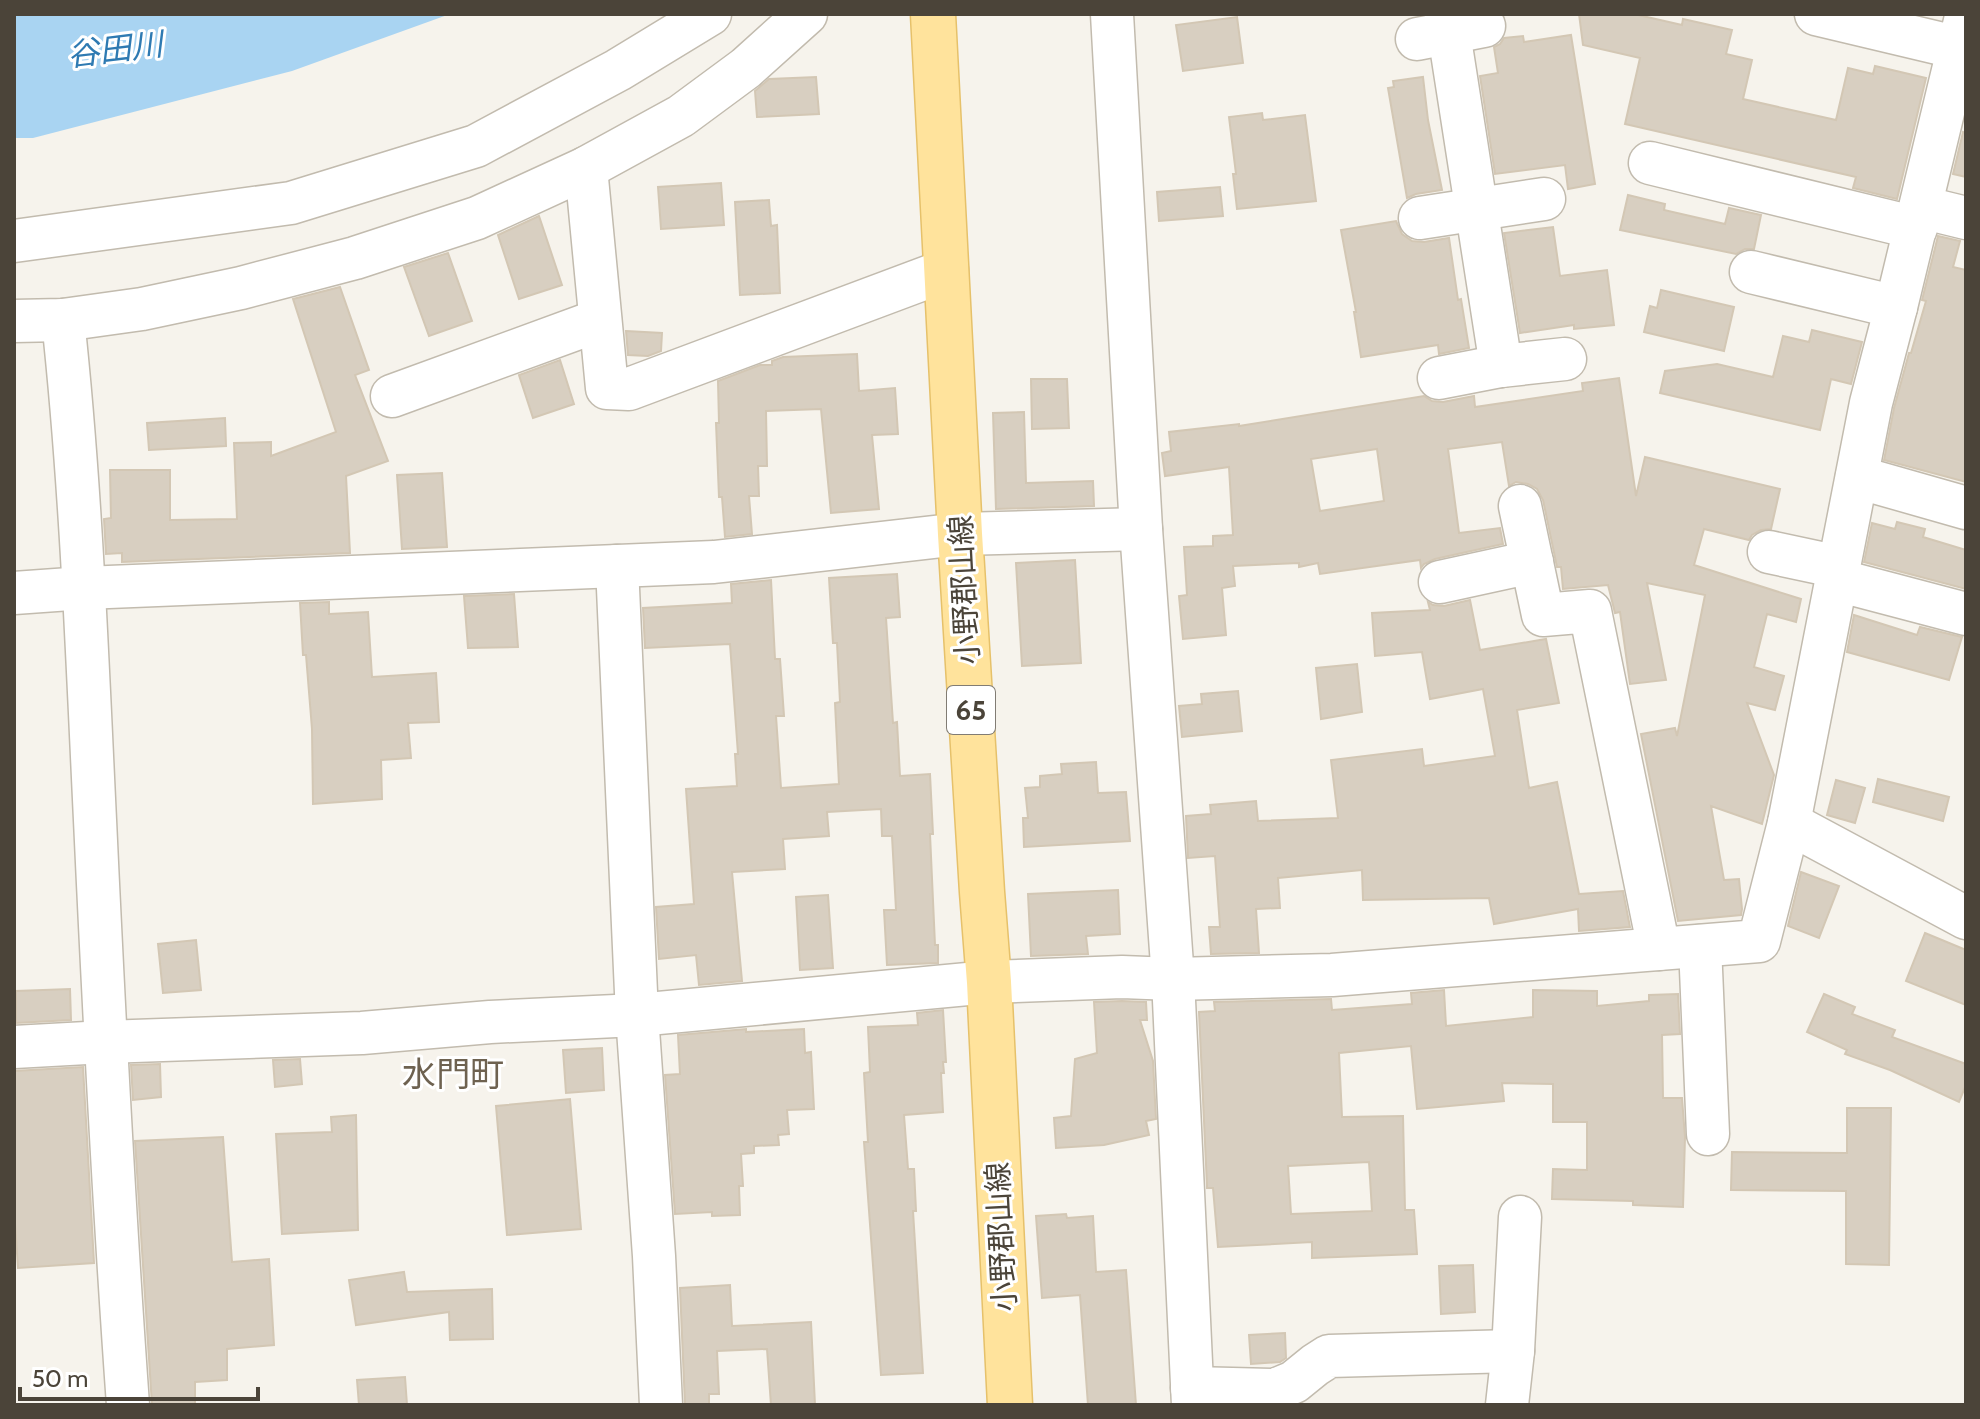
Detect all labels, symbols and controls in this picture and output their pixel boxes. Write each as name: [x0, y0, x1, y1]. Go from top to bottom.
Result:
water label: 谷田川: [65, 23, 168, 74]
street label: 小野郡山線: [942, 514, 986, 666]
road number: 65: [947, 686, 995, 734]
district label: 水門町: [402, 1053, 504, 1095]
street label: 小野郡山線: [979, 1161, 1023, 1313]
scale bar: [20, 1351, 258, 1401]
text: 50 m: [32, 1364, 88, 1393]

